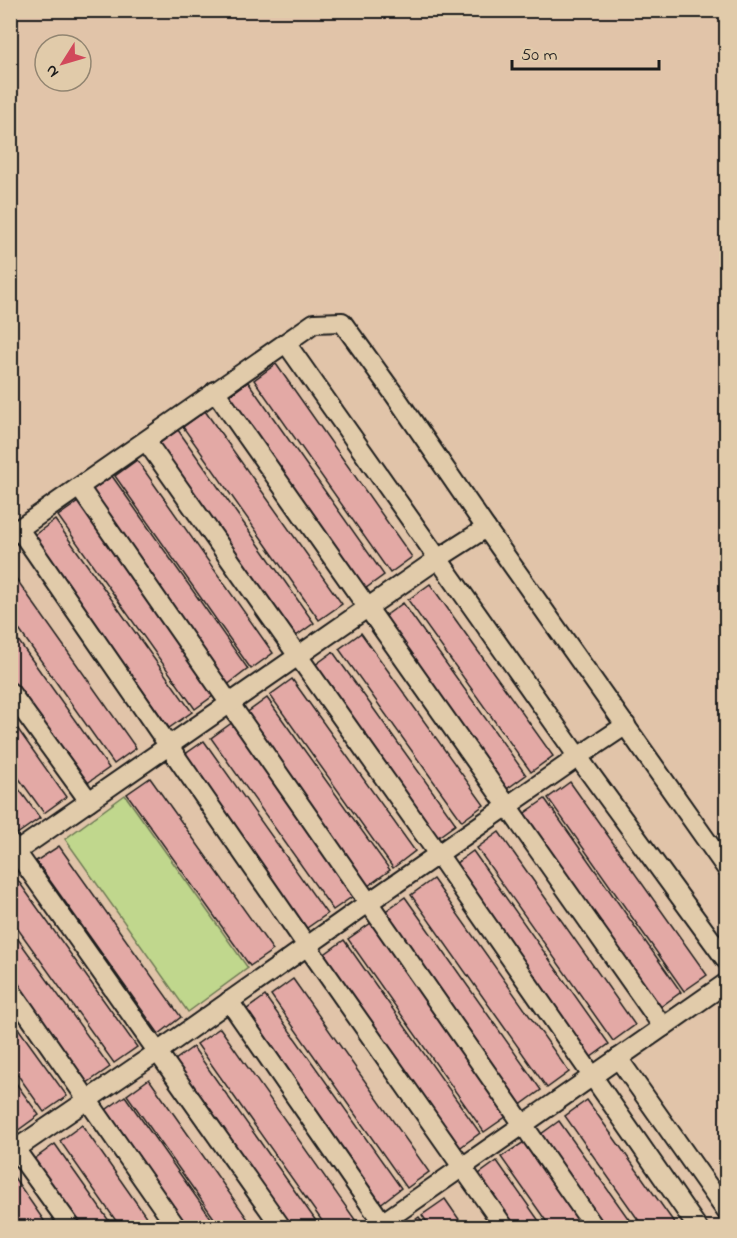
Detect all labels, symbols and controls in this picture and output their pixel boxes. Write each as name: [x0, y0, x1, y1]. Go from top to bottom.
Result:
north arrow: [33, 33, 93, 93]
scale bar: [512, 33, 659, 71]
text: 50 m: [521, 43, 558, 69]
text: N: [40, 59, 65, 82]

